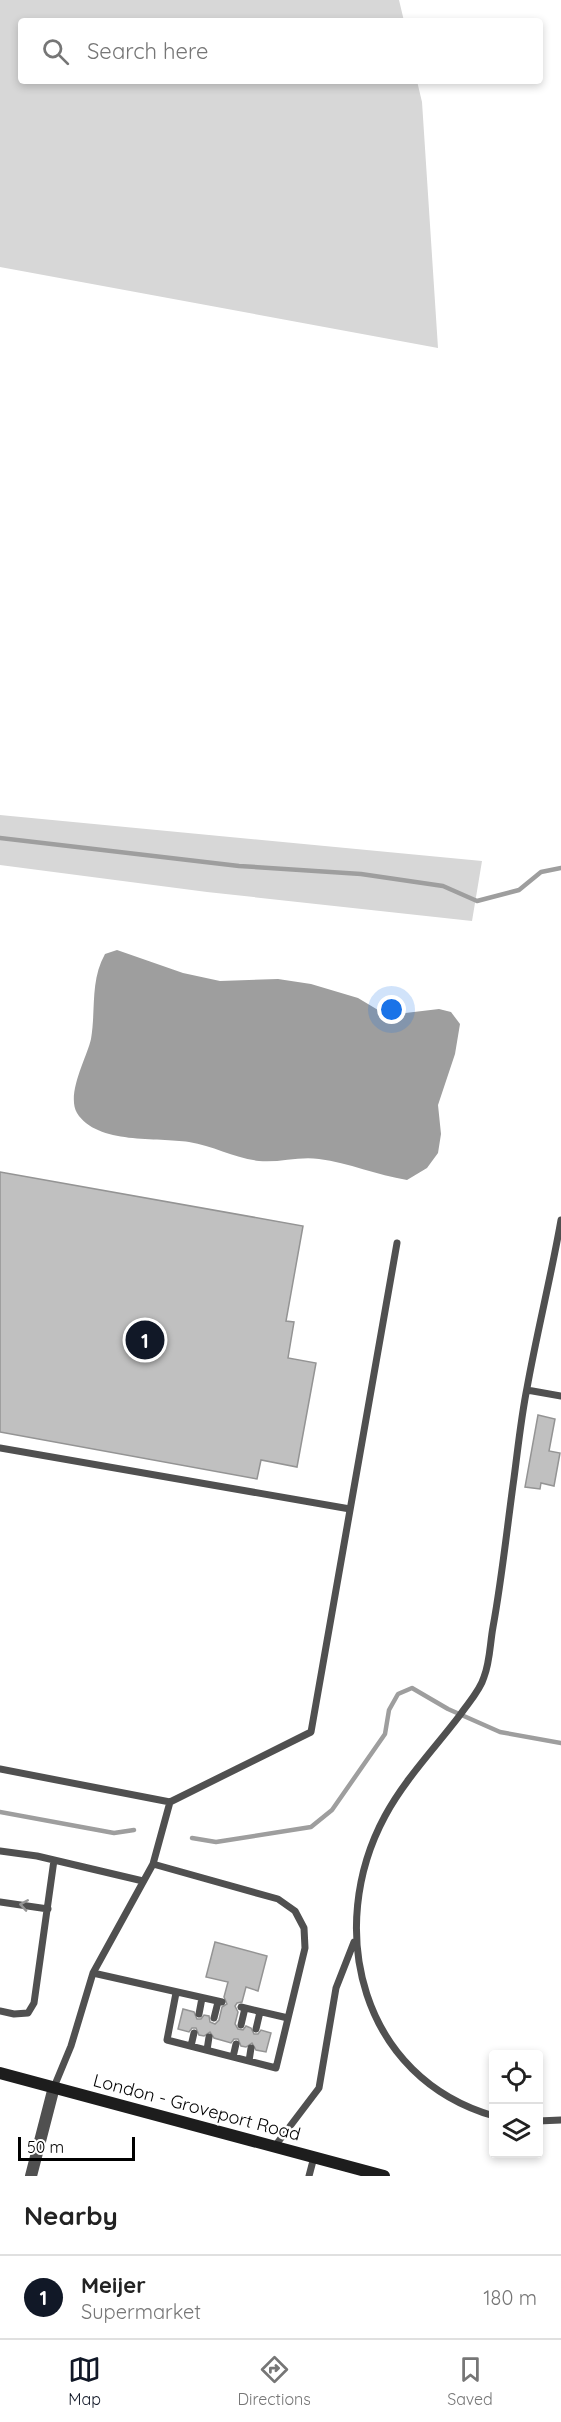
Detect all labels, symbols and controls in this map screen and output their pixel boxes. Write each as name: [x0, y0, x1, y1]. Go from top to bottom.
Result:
search box: [18, 18, 543, 84]
icon: search: [39, 35, 72, 68]
text: Search here: [87, 37, 208, 65]
your location: [377, 995, 406, 1024]
pin: 1: [126, 1318, 164, 1362]
one-way arrow: [19, 1899, 29, 1911]
map controls: [489, 2050, 543, 2158]
button: locate: [489, 2050, 543, 2104]
street label: London - Groveport Road: [91, 2068, 303, 2146]
button: layers: [489, 2104, 543, 2158]
scale bar: [18, 2134, 135, 2162]
text: 50 m: [27, 2137, 64, 2157]
text: Nearby: [24, 2199, 118, 2232]
text: Meijer: [81, 2271, 146, 2299]
text: 1: [40, 2285, 47, 2310]
text: 180 m: [483, 2285, 537, 2310]
text: Supermarket: [81, 2299, 201, 2324]
tab: Map: [68, 2353, 101, 2409]
tab: Directions: [238, 2353, 311, 2409]
tab: Saved: [447, 2353, 493, 2409]

